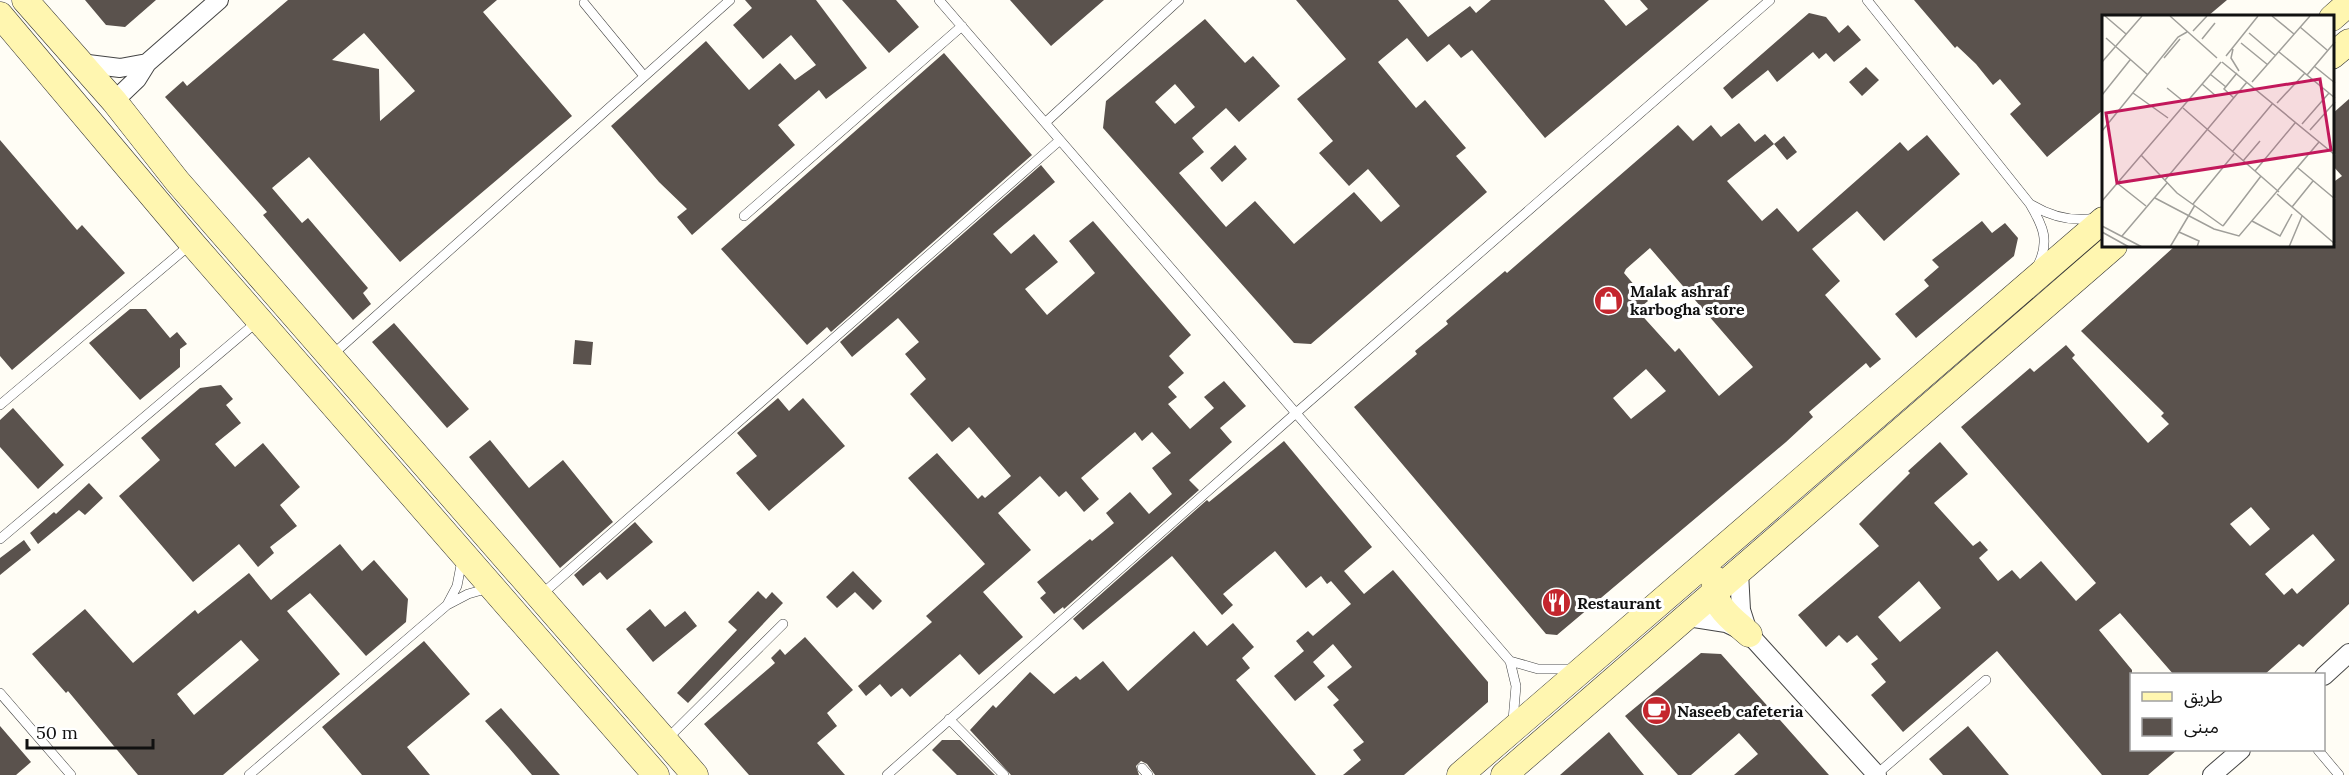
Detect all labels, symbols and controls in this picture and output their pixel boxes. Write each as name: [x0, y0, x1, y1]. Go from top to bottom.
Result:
inset map: [2102, 15, 2334, 248]
place label: Malak ashraf karbogha store: [1630, 281, 1745, 319]
shop icon: Malak ashraf karbogha store: [1593, 284, 1625, 316]
restaurant icon: Restaurant: [1540, 587, 1572, 619]
place label: Restaurant: [1577, 593, 1662, 613]
legend: [2130, 673, 2325, 751]
text: طريق: [2184, 685, 2223, 708]
cafe icon: Naseeb cafeteria: [1640, 695, 1672, 727]
place label: Naseeb cafeteria: [1677, 701, 1804, 721]
scale bar: [27, 712, 153, 750]
text: مبنى: [2184, 715, 2219, 738]
text: 50 m: [36, 721, 78, 744]

